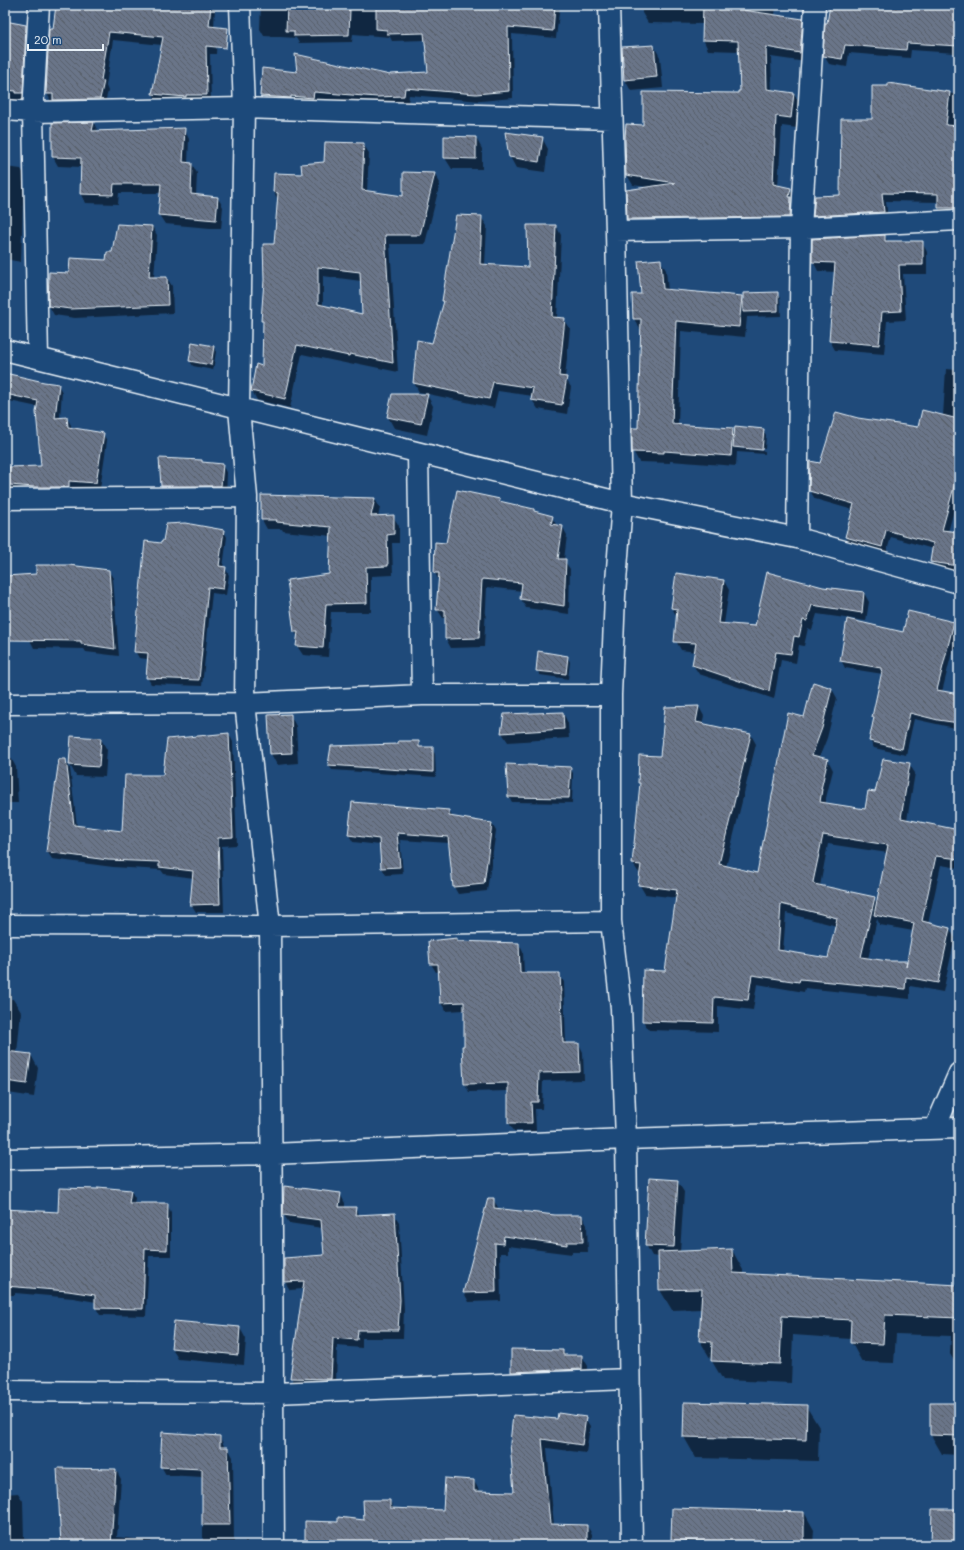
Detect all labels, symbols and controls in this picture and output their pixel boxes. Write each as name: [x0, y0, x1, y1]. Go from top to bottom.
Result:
scale bar: [28, 26, 103, 52]
text: 20 m: [34, 31, 62, 47]

